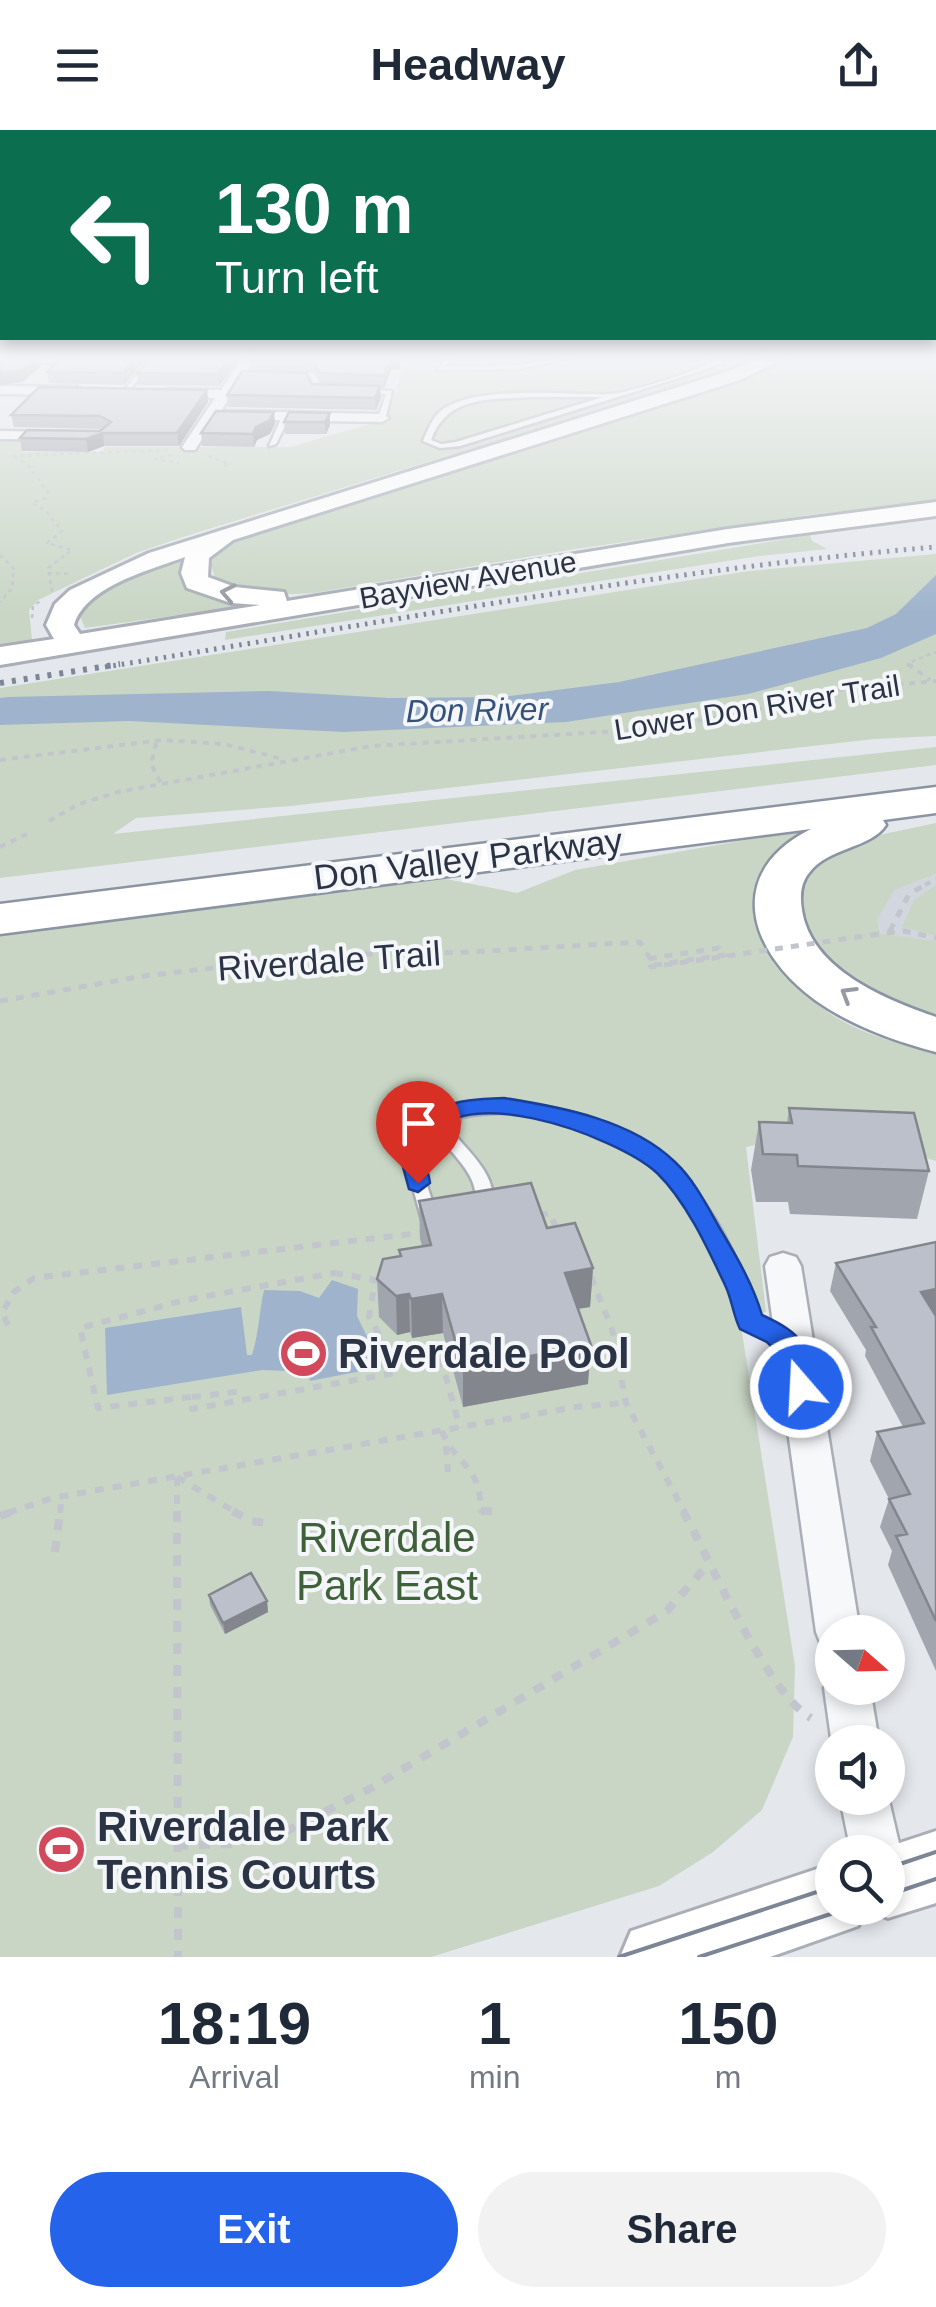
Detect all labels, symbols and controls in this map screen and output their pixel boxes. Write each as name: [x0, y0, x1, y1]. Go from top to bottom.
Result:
icon: menu: [50, 38, 105, 93]
icon: share: [831, 38, 886, 93]
text: Headway: [370, 39, 566, 90]
icon: left: [50, 170, 180, 300]
text: 130 m: [215, 170, 413, 248]
text: Turn left: [215, 252, 378, 303]
street label: Bayview Avenue: [357, 544, 579, 615]
one-way arrow: [220, 583, 236, 604]
street label: Lower Don River Trail: [612, 669, 902, 746]
water label: Don River: [406, 691, 550, 729]
street label: Don Valley Parkway: [311, 820, 625, 897]
street label: Riverdale Trail: [216, 933, 442, 988]
one-way arrow: [841, 987, 859, 1006]
pin: [376, 1081, 461, 1184]
icon: arrive: [391, 1096, 446, 1151]
sports icon: Riverdale Pool: [277, 1327, 329, 1379]
place label: Riverdale Pool: [338, 1330, 630, 1377]
position arrow: [749, 1335, 853, 1439]
park label: Riverdale Park East: [296, 1514, 478, 1609]
north arrow: [815, 1615, 905, 1705]
map controls: [815, 1615, 905, 1925]
button: sound: [815, 1725, 905, 1815]
place label: Riverdale Park Tennis Courts: [97, 1803, 389, 1898]
sports icon: Riverdale Park Tennis Courts: [36, 1824, 88, 1876]
button: search: [815, 1835, 905, 1925]
text: 18:19: [158, 1990, 311, 2057]
text: 1: [478, 1990, 511, 2057]
text: 150: [678, 1990, 778, 2057]
text: Arrival: [189, 2059, 280, 2095]
text: min: [469, 2059, 520, 2095]
text: m: [715, 2059, 742, 2095]
button: Exit: [50, 2172, 458, 2287]
button: Share: [478, 2172, 886, 2287]

